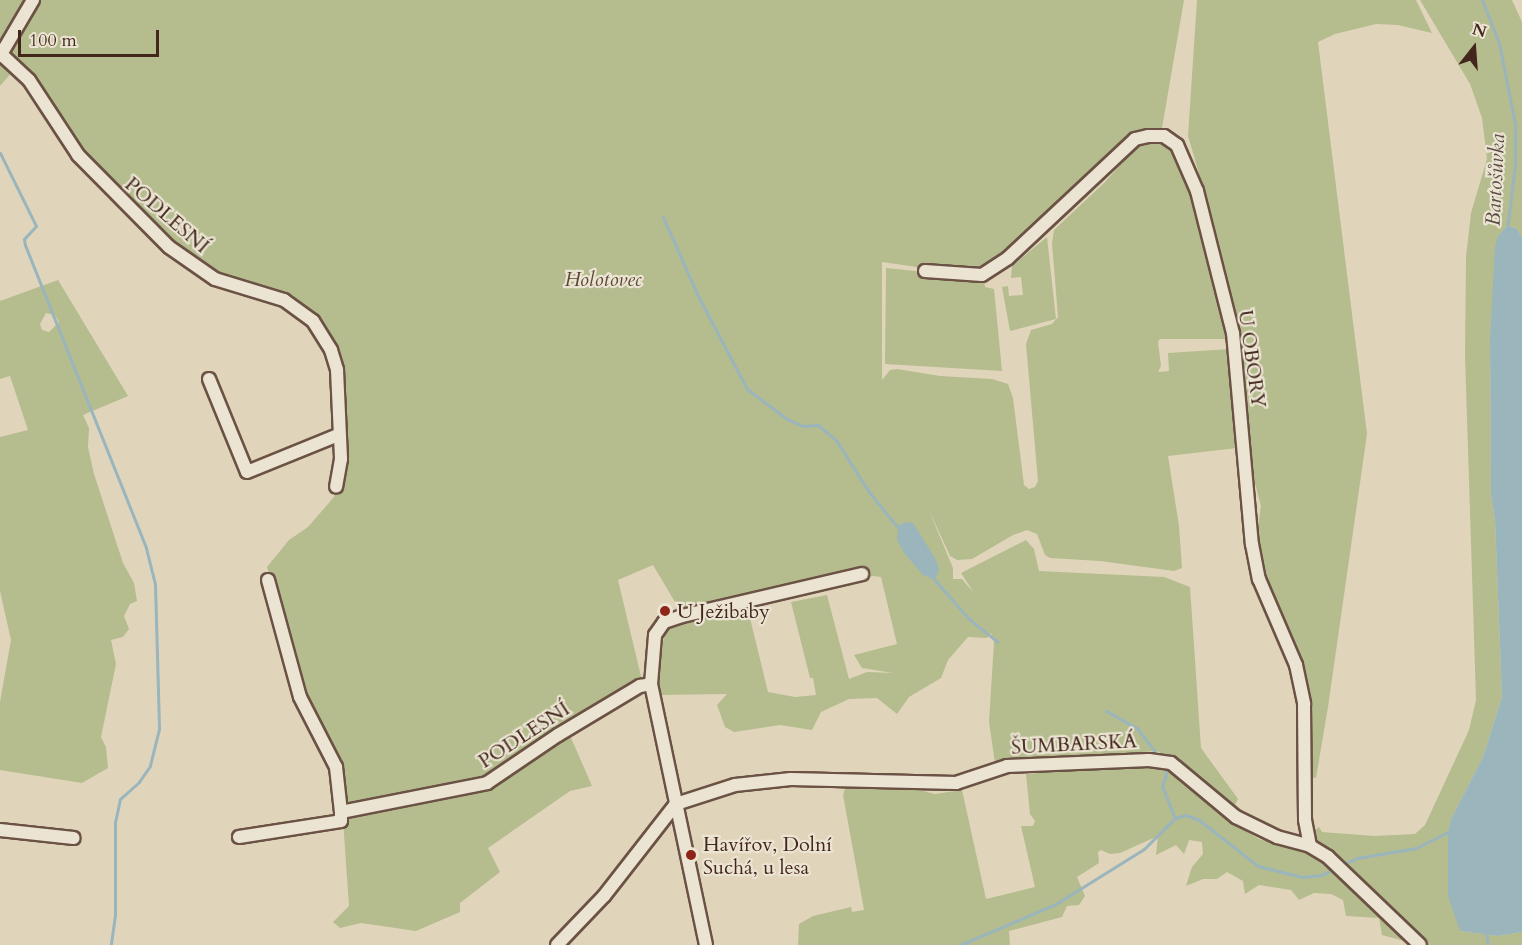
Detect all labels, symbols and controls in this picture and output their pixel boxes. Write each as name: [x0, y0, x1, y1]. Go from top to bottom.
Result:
scale bar: [21, 18, 162, 56]
north arrow: [1444, 18, 1504, 78]
text: N: [1469, 18, 1489, 43]
text: 100 m: [29, 28, 77, 53]
water label: Bartošůvka: [1481, 133, 1511, 227]
street label: PODLESNÍ: [120, 172, 214, 258]
park label: Holotovec: [564, 267, 642, 291]
street label: U OBORY: [1233, 308, 1271, 410]
place label: U Ježibaby: [677, 599, 770, 623]
marker: U Ježibaby: [658, 604, 672, 618]
street label: PODLESNÍ: [474, 697, 574, 773]
street label: ŠUMBARSKÁ: [1010, 729, 1138, 759]
place label: Havířov, Dolní Suchá, u lesa: [703, 832, 832, 879]
marker: Havířov, Dolní Suchá, u lesa: [684, 848, 698, 862]

